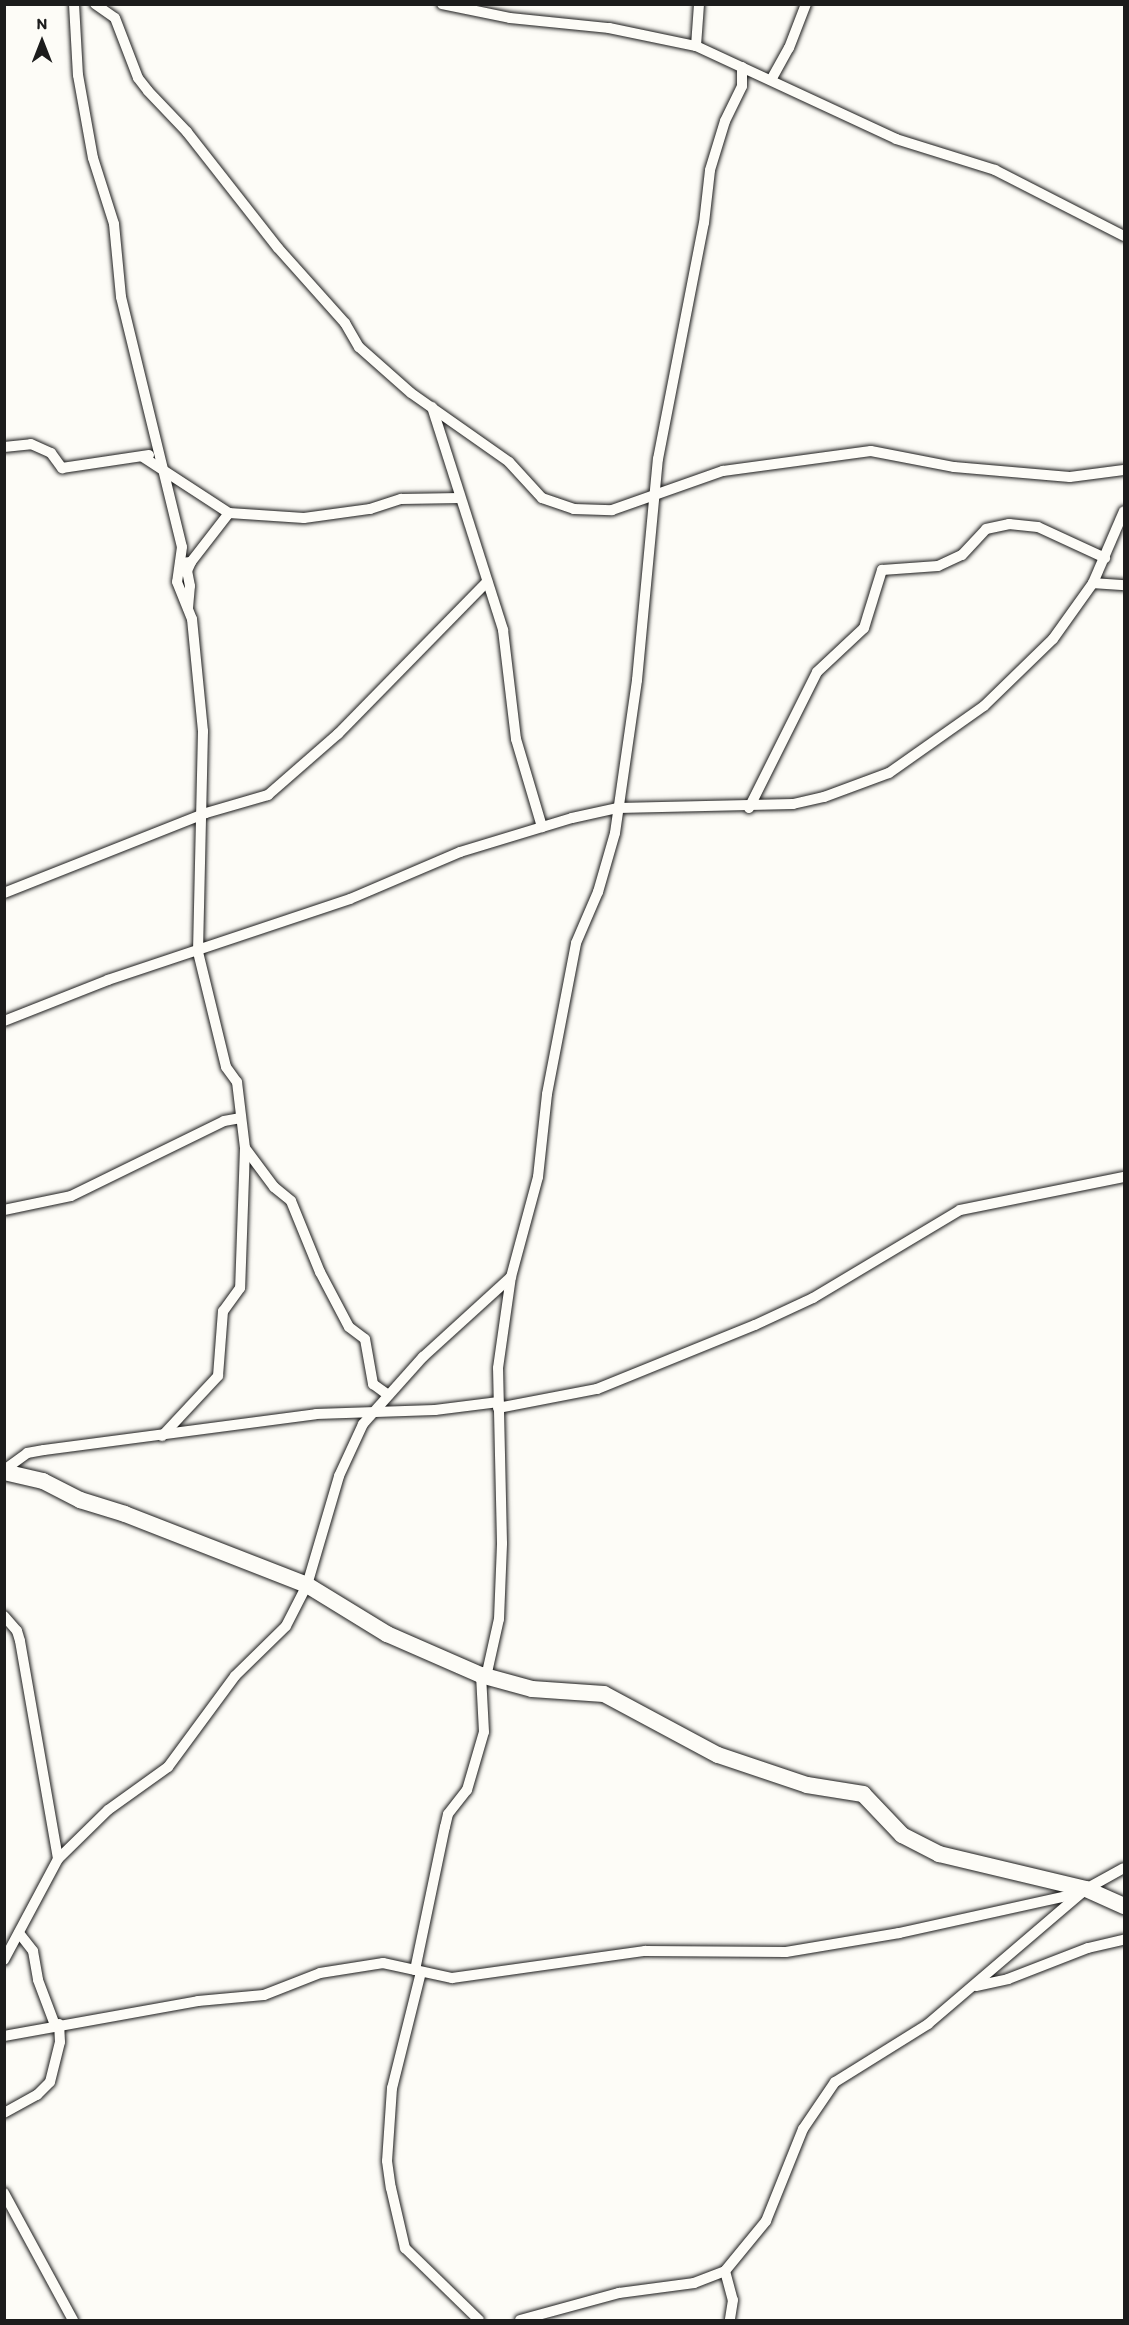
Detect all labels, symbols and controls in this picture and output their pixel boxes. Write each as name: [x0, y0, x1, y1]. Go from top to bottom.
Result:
north arrow: [12, 12, 72, 72]
text: N: [37, 14, 47, 33]

